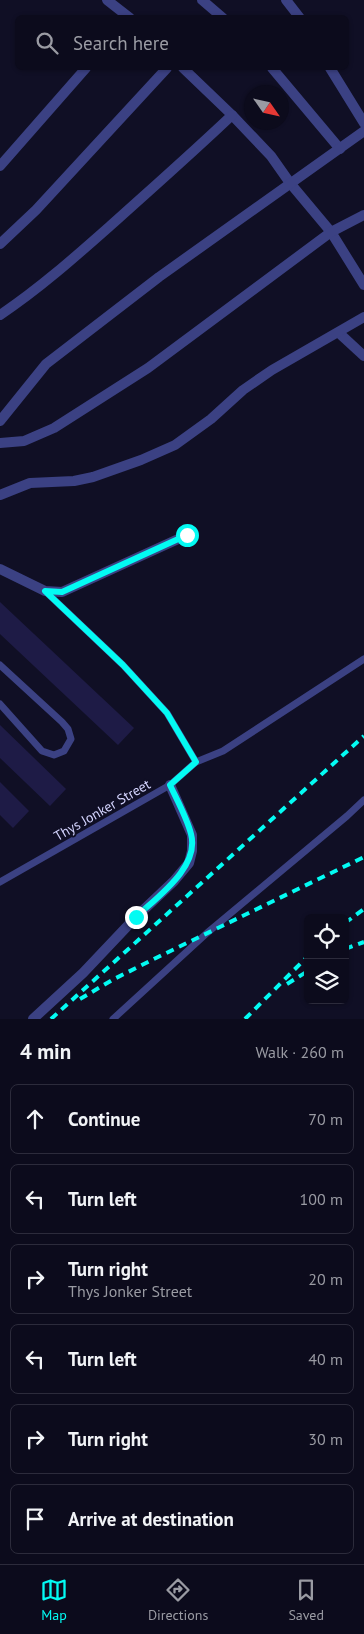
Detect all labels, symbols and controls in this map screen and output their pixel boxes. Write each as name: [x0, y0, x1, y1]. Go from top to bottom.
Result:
search box: [15, 15, 349, 70]
icon: search: [33, 29, 61, 57]
text: Search here: [73, 31, 169, 55]
north arrow: [244, 85, 289, 130]
route start: [176, 524, 199, 547]
street label: Thys Jonker Street: [50, 775, 154, 845]
route end: [125, 906, 148, 929]
map controls: [304, 914, 349, 1004]
button: locate: [304, 914, 349, 959]
button: layers: [304, 959, 349, 1004]
text: 4 min: [20, 1038, 71, 1065]
text: Walk · 260 m: [255, 1042, 344, 1062]
icon: ahead: [21, 1105, 49, 1133]
text: Continue: [68, 1107, 140, 1131]
text: 70 m: [308, 1109, 343, 1129]
icon: left: [21, 1185, 49, 1213]
text: Turn left: [68, 1187, 137, 1211]
text: 100 m: [300, 1189, 343, 1209]
text: Turn right: [68, 1257, 148, 1281]
icon: right: [21, 1265, 49, 1293]
text: 20 m: [308, 1269, 343, 1289]
text: Thys Jonker Street: [68, 1281, 192, 1301]
icon: left: [21, 1345, 49, 1373]
text: Turn left: [68, 1347, 137, 1371]
text: 40 m: [308, 1349, 343, 1369]
icon: right: [21, 1425, 49, 1453]
text: Turn right: [68, 1427, 148, 1451]
text: 30 m: [308, 1429, 343, 1449]
icon: arrive: [21, 1505, 49, 1533]
text: Arrive at destination: [68, 1507, 234, 1531]
tab: Map: [40, 1576, 68, 1624]
tab: Directions: [148, 1576, 208, 1624]
tab: Saved: [288, 1576, 324, 1624]

